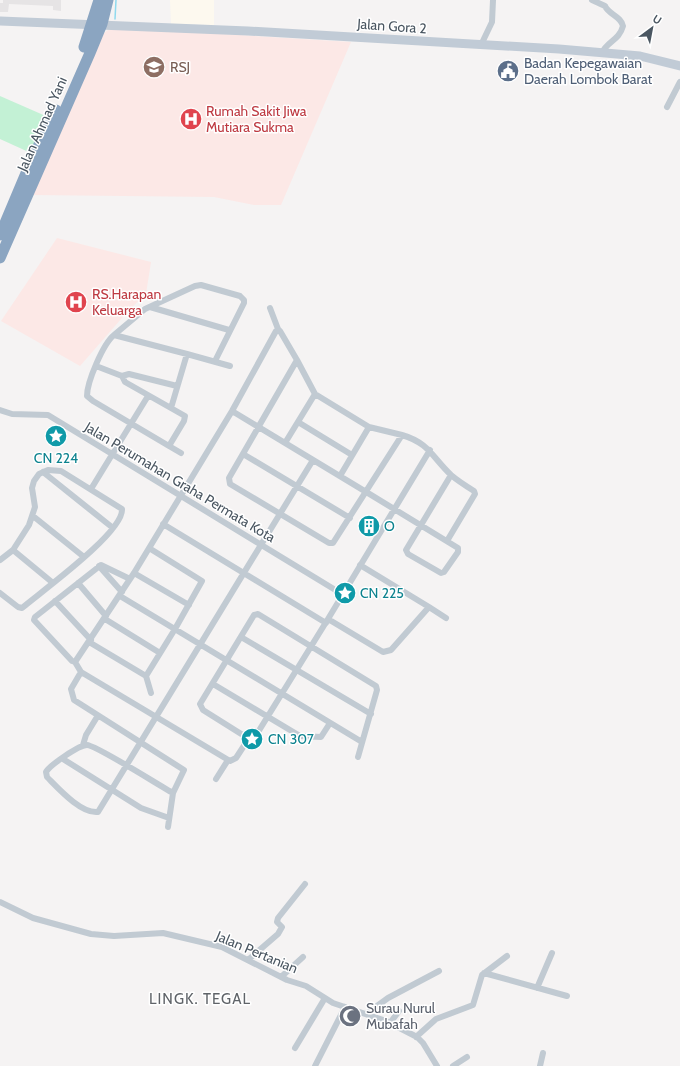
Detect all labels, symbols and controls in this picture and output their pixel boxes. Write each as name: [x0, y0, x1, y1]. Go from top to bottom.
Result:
north arrow: [632, 8, 672, 48]
text: U: [650, 11, 664, 28]
street label: Jalan Gora 2: [356, 15, 427, 37]
school or university icon: RSJ: [141, 54, 167, 80]
place label: Badan Kepegawaian Daerah Lombok Barat: [524, 54, 652, 88]
place label: RSJ: [170, 58, 190, 76]
public building icon: Badan Kepegawaian Daerah Lombok Barat: [495, 58, 521, 84]
street label: Jalan Ahmad Yani: [13, 74, 71, 175]
place label: Rumah Sakit Jiwa Mutiara Sukma: [206, 102, 307, 136]
hospital icon: Rumah Sakit Jiwa Mutiara Sukma: [178, 106, 204, 132]
place label: RS.Harapan Keluarga: [92, 285, 162, 319]
hospital icon: RS.Harapan Keluarga: [63, 289, 89, 315]
street label: Jalan Perumahan Graha Permata Kota: [80, 417, 279, 546]
place icon: CN 224: [43, 423, 69, 449]
place label: CN 224: [34, 449, 78, 467]
building icon: O: [356, 513, 382, 539]
place label: O: [384, 517, 395, 535]
place icon: CN 225: [332, 580, 358, 606]
place label: CN 225: [360, 584, 404, 602]
place icon: CN 307: [239, 726, 265, 752]
place label: CN 307: [268, 730, 314, 748]
street label: Jalan Pertanian: [212, 926, 301, 977]
district label: LINGK. TEGAL: [149, 990, 251, 1008]
place label: Surau Nurul Mubafah: [366, 999, 436, 1033]
mosque icon: Surau Nurul Mubafah: [337, 1003, 363, 1029]

